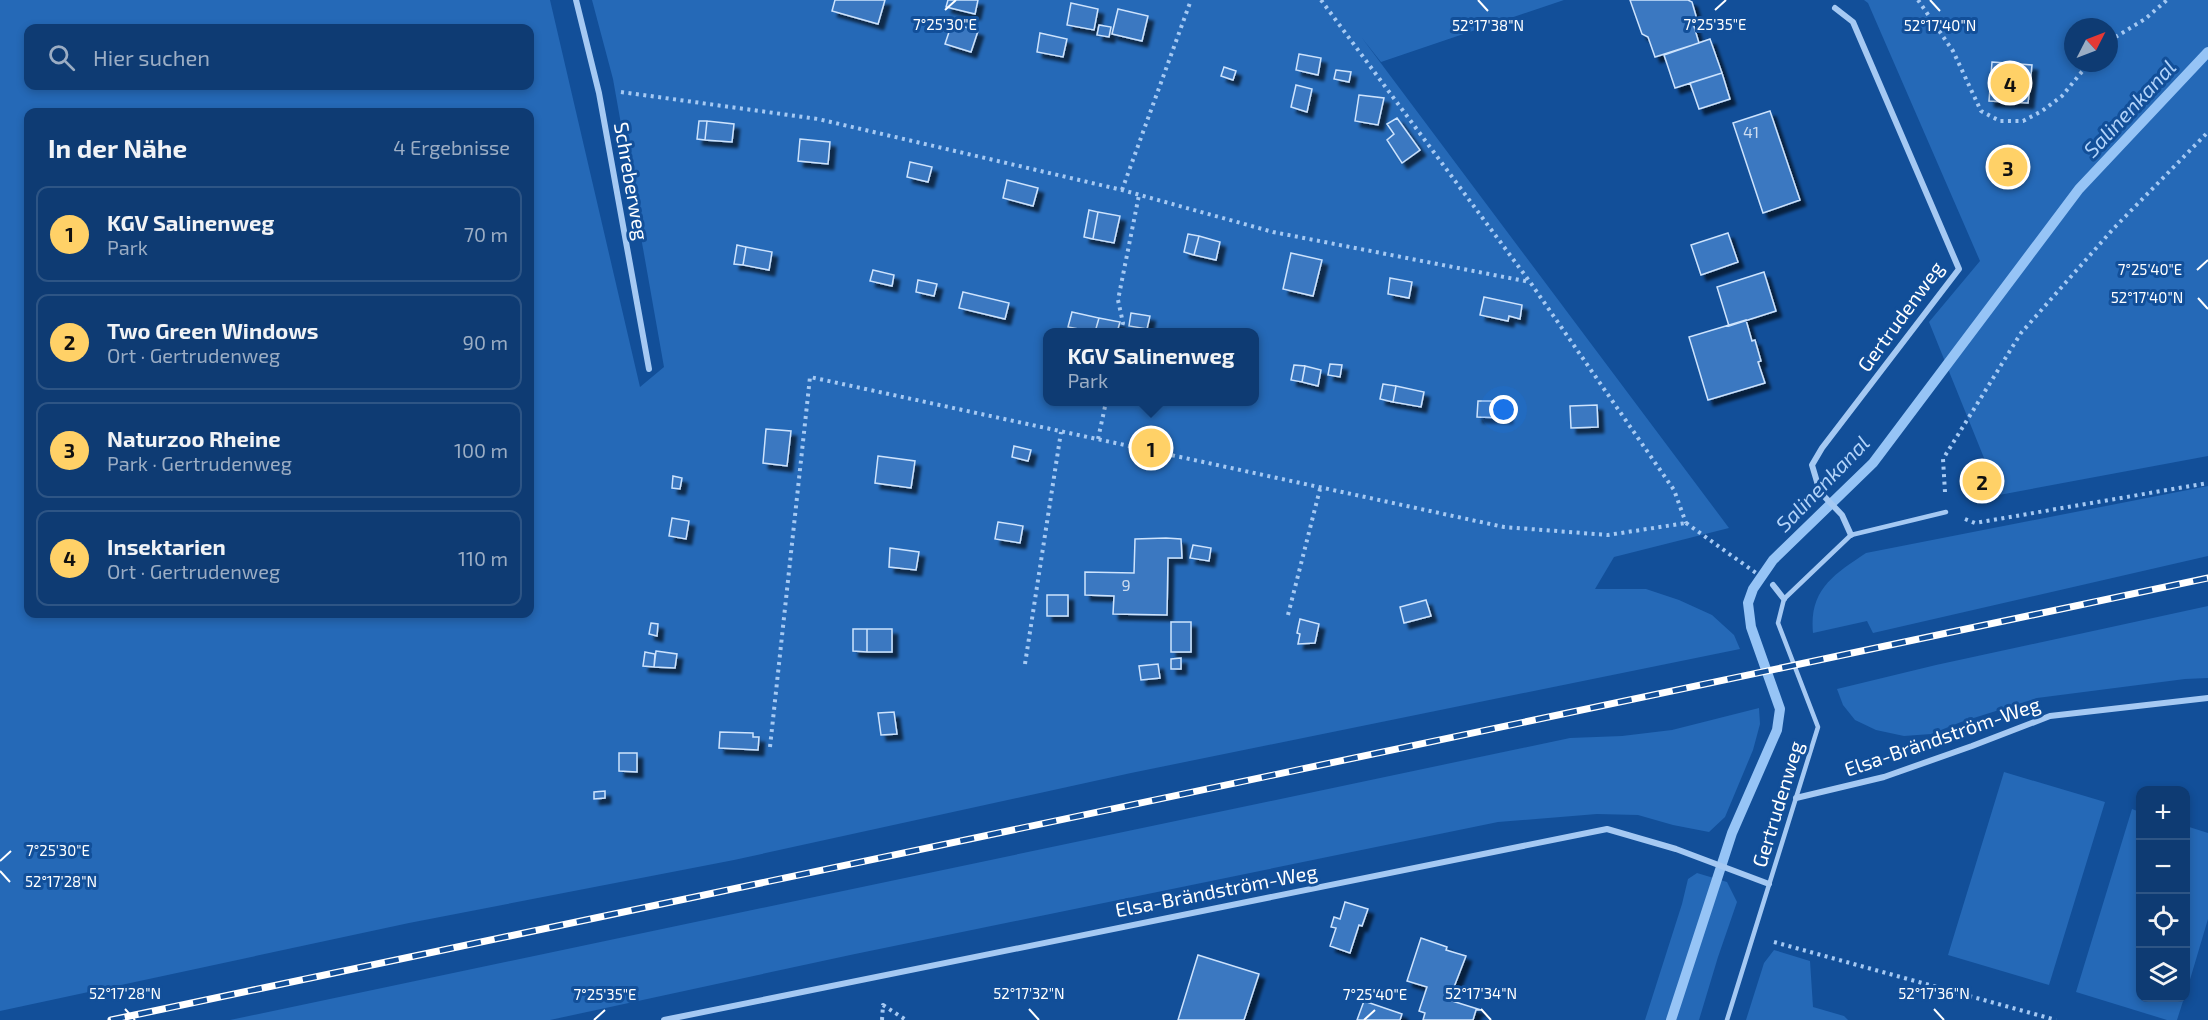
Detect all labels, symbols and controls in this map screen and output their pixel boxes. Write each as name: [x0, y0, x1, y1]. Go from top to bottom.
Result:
text: 7°25'30"E: [913, 15, 977, 33]
text: 7°25'35"E: [1684, 15, 1746, 33]
text: 52°17'38"N: [1452, 16, 1524, 34]
text: 52°17'40"N: [1904, 16, 1976, 34]
north arrow: [2064, 18, 2118, 72]
search box: [24, 24, 534, 90]
icon: search: [45, 41, 78, 74]
text: Hier suchen: [93, 44, 210, 70]
water label: Salinenkanal: [2078, 54, 2180, 162]
pin: 4: [1990, 60, 2030, 106]
street label: Schreberweg: [610, 120, 654, 242]
house number: 41: [1743, 122, 1759, 141]
text: In der Nähe: [48, 132, 187, 163]
text: 4 Ergebnisse: [393, 135, 510, 159]
pin: 3: [1988, 144, 2028, 190]
text: KGV Salinenweg: [107, 209, 274, 235]
text: 1: [65, 222, 74, 246]
text: 70 m: [464, 222, 508, 246]
text: Park: [107, 235, 148, 259]
street label: Gertrudenweg: [1852, 256, 1948, 376]
text: 7°25'40"E: [2118, 260, 2182, 278]
text: 52°17'40"N: [2111, 288, 2183, 306]
text: Two Green Windows: [107, 317, 319, 343]
popup: [1043, 328, 1259, 406]
text: 2: [64, 330, 75, 354]
text: 90 m: [463, 330, 508, 354]
text: KGV Salinenweg: [1067, 342, 1235, 368]
text: Ort · Gertrudenweg: [107, 343, 280, 367]
text: Park: [1067, 368, 1108, 392]
your location: [1489, 395, 1518, 424]
text: Naturzoo Rheine: [107, 425, 281, 451]
pin: 1: [1132, 426, 1170, 470]
water label: Salinenkanal: [1770, 430, 1874, 536]
text: 3: [64, 438, 75, 462]
text: 100 m: [454, 438, 508, 462]
text: Park · Gertrudenweg: [107, 451, 292, 475]
pin: 2: [1962, 458, 2002, 504]
text: Insektarien: [107, 533, 226, 559]
text: 4: [63, 546, 76, 570]
text: 110 m: [458, 546, 508, 570]
text: Ort · Gertrudenweg: [107, 559, 280, 583]
house number: 9: [1121, 575, 1131, 594]
street label: Elsa-Brändström-Weg: [1841, 691, 2043, 781]
street label: Gertrudenweg: [1746, 738, 1808, 870]
map controls: [2136, 786, 2190, 1002]
button: +: [2136, 786, 2190, 840]
button: −: [2136, 840, 2190, 894]
text: 7°25'30"E: [26, 841, 90, 859]
street label: Elsa-Brändström-Weg: [1113, 859, 1319, 921]
text: 52°17'28"N: [25, 872, 97, 890]
button: locate: [2136, 894, 2190, 948]
button: layers: [2136, 948, 2190, 1002]
text: 52°17'28"N: [89, 984, 161, 1002]
text: 52°17'32"N: [993, 984, 1065, 1002]
text: 52°17'34"N: [1445, 984, 1517, 1002]
text: 52°17'36"N: [1898, 984, 1970, 1002]
text: 7°25'35"E: [574, 985, 636, 1003]
text: 7°25'40"E: [1343, 985, 1407, 1003]

